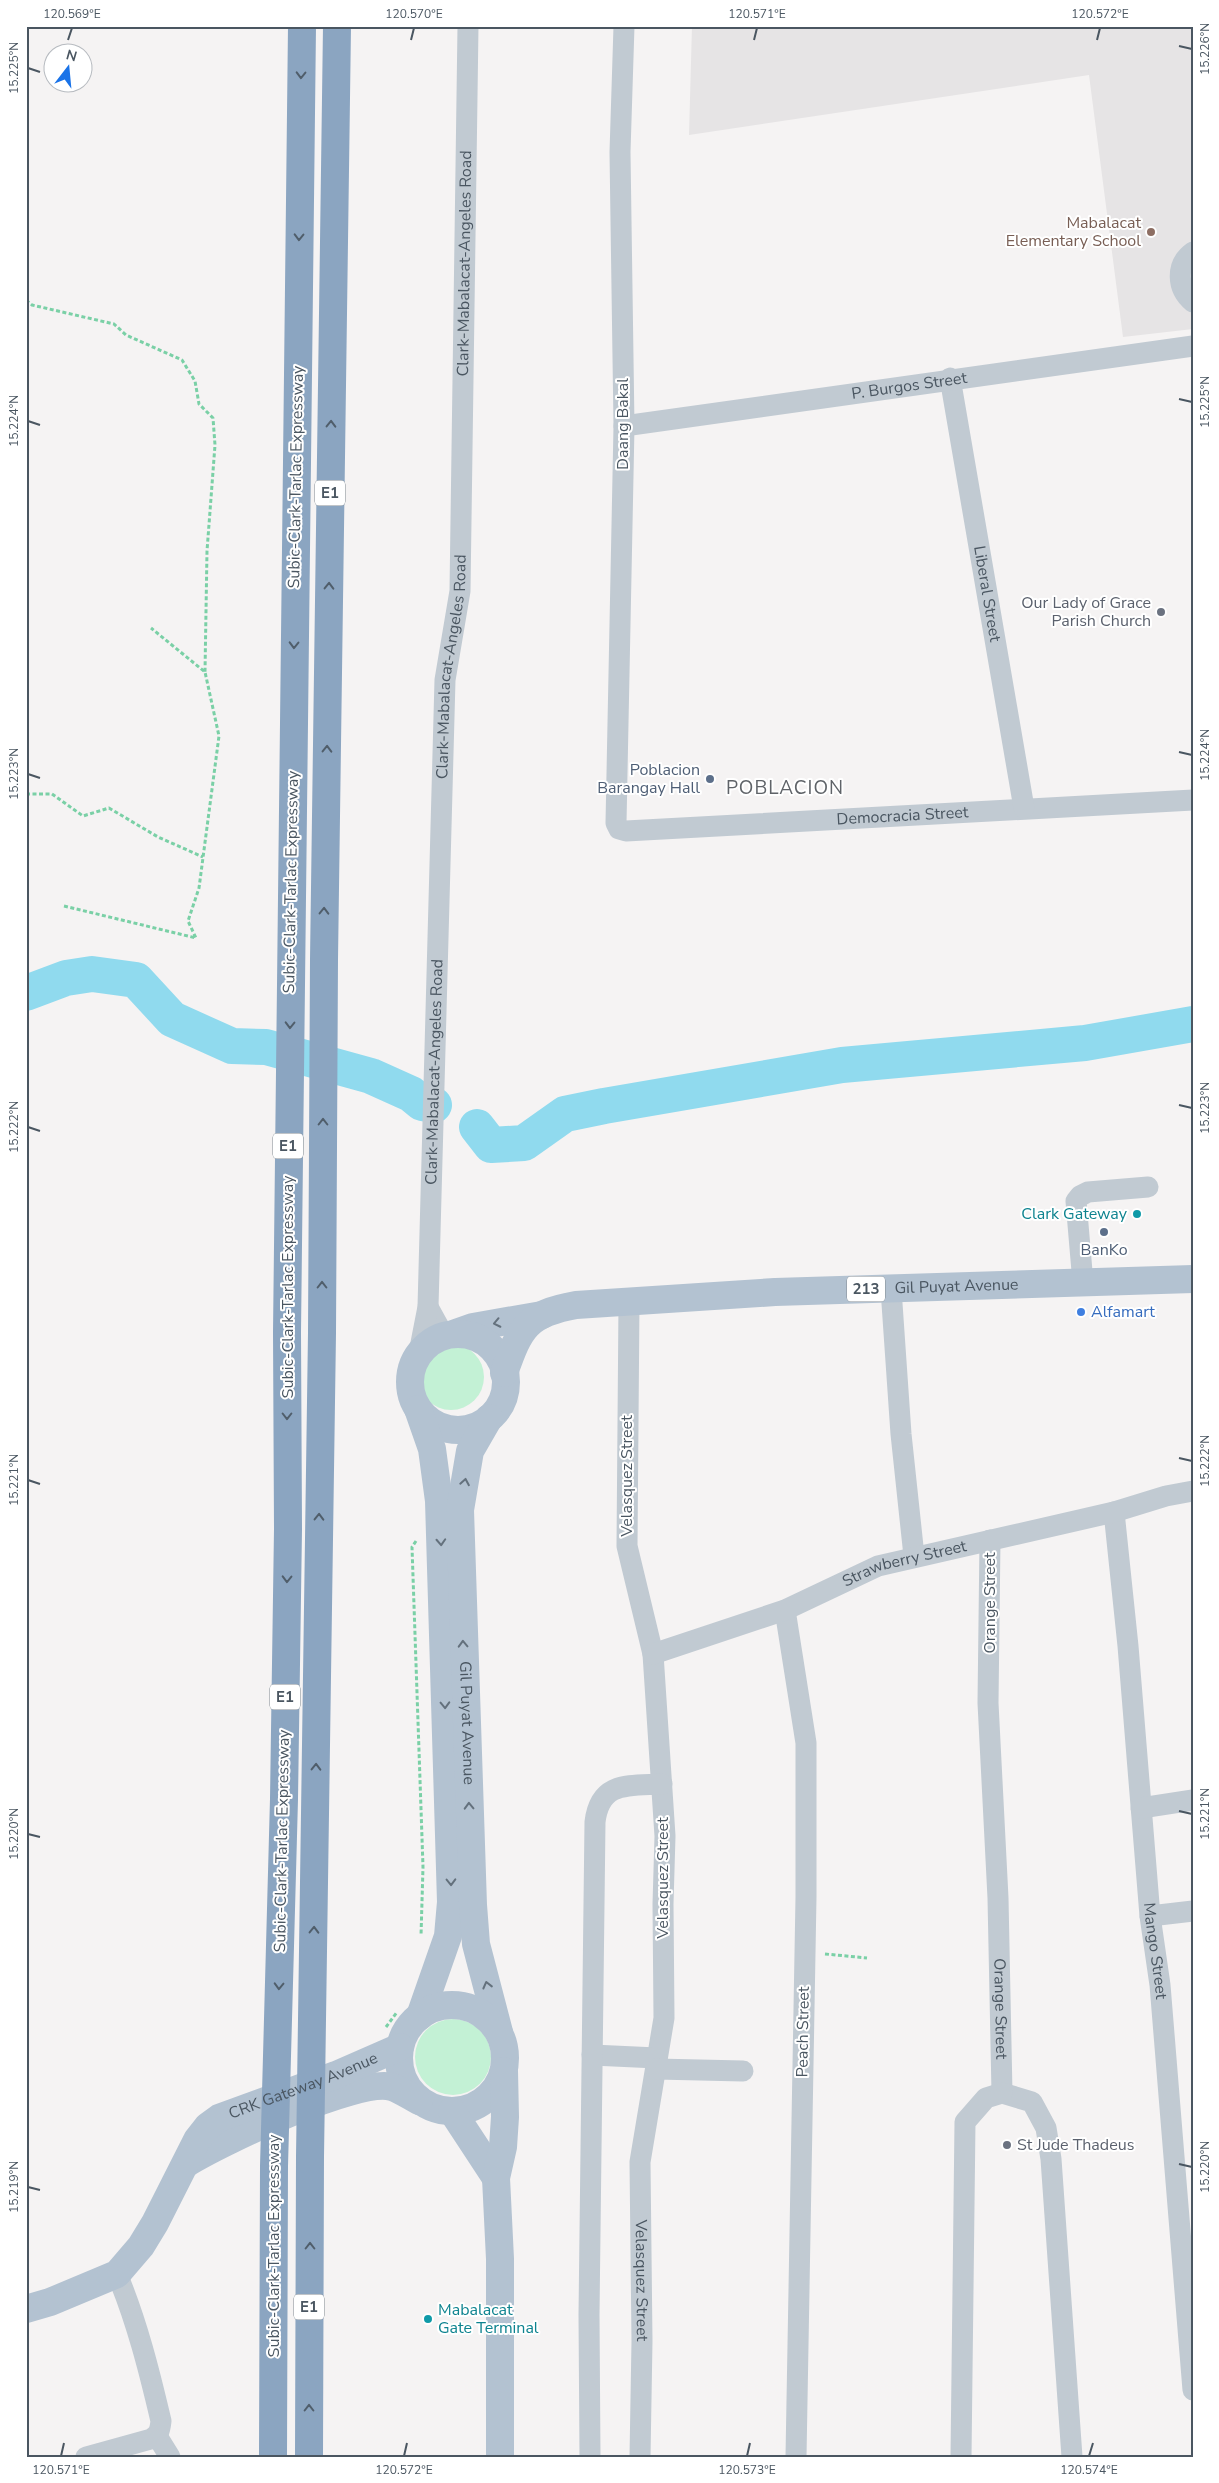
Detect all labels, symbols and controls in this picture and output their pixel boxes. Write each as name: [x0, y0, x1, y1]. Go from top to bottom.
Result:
text: 120.569°E: [43, 6, 101, 22]
text: 120.570°E: [385, 6, 443, 22]
text: 120.571°E: [728, 6, 786, 22]
text: 120.572°E: [1071, 6, 1129, 22]
text: 15.226°N: [1197, 23, 1213, 75]
text: 15.225°N: [6, 42, 22, 94]
north arrow: [42, 42, 92, 92]
text: N: [64, 45, 79, 67]
one-way arrow: [296, 72, 306, 79]
street label: Clark-Mabalacat-Angeles Road: [452, 150, 477, 377]
place label: Mabalacat Elementary School: [1006, 212, 1141, 252]
marker: Mabalacat Elementary School: [1145, 226, 1157, 238]
one-way arrow: [294, 234, 304, 242]
street label: Subic-Clark-Tarlac Expressway: [283, 365, 309, 589]
street label: P. Burgos Street: [850, 367, 969, 405]
text: 15.225°N: [1197, 376, 1213, 428]
street label: Daang Bakal: [612, 378, 634, 470]
text: 15.224°N: [6, 395, 22, 447]
one-way arrow: [326, 419, 337, 427]
road number: E1: [315, 480, 345, 506]
street label: Liberal Street: [968, 544, 1006, 644]
street label: Clark-Mabalacat-Angeles Road: [431, 554, 472, 779]
one-way arrow: [324, 582, 334, 590]
place label: Our Lady of Grace Parish Church: [1021, 592, 1151, 632]
marker: Our Lady of Grace Parish Church: [1155, 606, 1167, 618]
one-way arrow: [289, 642, 299, 649]
text: 15.224°N: [1197, 729, 1213, 781]
one-way arrow: [322, 744, 332, 752]
text: 15.223°N: [6, 748, 22, 800]
place label: Poblacion Barangay Hall: [597, 759, 700, 799]
street label: Subic-Clark-Tarlac Expressway: [278, 770, 304, 994]
marker: Poblacion Barangay Hall: [704, 773, 716, 785]
district label: POBLACION: [726, 775, 844, 801]
street label: Democracia Street: [836, 801, 969, 830]
one-way arrow: [319, 907, 329, 914]
street label: Clark-Mabalacat-Angeles Road: [420, 959, 448, 1185]
one-way arrow: [284, 1022, 295, 1030]
text: 15.223°N: [1197, 1082, 1213, 1134]
text: 15.222°N: [6, 1101, 22, 1153]
one-way arrow: [318, 1118, 328, 1126]
road number: E1: [273, 1134, 303, 1158]
street label: Subic-Clark-Tarlac Expressway: [277, 1175, 299, 1398]
place label: Clark Gateway: [1021, 1203, 1128, 1225]
marker: Clark Gateway: [1131, 1208, 1143, 1220]
marker: BanKo: [1098, 1226, 1110, 1238]
place label: BanKo: [1080, 1239, 1128, 1261]
street label: Gil Puyat Avenue: [894, 1273, 1019, 1299]
road number: 213: [847, 1276, 885, 1302]
one-way arrow: [317, 1280, 327, 1288]
place label: Alfamart: [1091, 1301, 1155, 1323]
marker: Alfamart: [1075, 1306, 1087, 1318]
one-way arrow: [493, 1317, 502, 1328]
one-way arrow: [282, 1413, 292, 1421]
street label: Velasquez Street: [616, 1415, 638, 1538]
text: 15.222°N: [1197, 1435, 1213, 1487]
text: 15.221°N: [6, 1454, 22, 1506]
one-way arrow: [459, 1478, 469, 1486]
one-way arrow: [314, 1513, 324, 1520]
street label: Strawberry Street: [839, 1535, 969, 1592]
one-way arrow: [436, 1538, 447, 1546]
street label: Orange Street: [979, 1552, 1001, 1654]
one-way arrow: [282, 1576, 292, 1583]
one-way arrow: [458, 1640, 468, 1648]
street label: Gil Puyat Avenue: [454, 1661, 480, 1785]
road number: E1: [270, 1684, 300, 1710]
one-way arrow: [440, 1701, 450, 1709]
street label: Subic-Clark-Tarlac Expressway: [269, 1729, 295, 1953]
one-way arrow: [311, 1763, 321, 1770]
text: 15.221°N: [1197, 1788, 1213, 1840]
one-way arrow: [463, 1802, 474, 1810]
text: 15.220°N: [6, 1808, 22, 1860]
street label: Velasquez Street: [652, 1817, 674, 1940]
one-way arrow: [446, 1879, 456, 1887]
street label: Mango Street: [1138, 1902, 1172, 2001]
one-way arrow: [309, 1925, 319, 1933]
street label: Orange Street: [988, 1958, 1012, 2060]
one-way arrow: [482, 1980, 493, 1989]
one-way arrow: [274, 1983, 284, 1991]
street label: Peach Street: [791, 1986, 815, 2078]
street label: CRK Gateway Avenue: [226, 2047, 381, 2125]
street label: Subic-Clark-Tarlac Expressway: [263, 2134, 285, 2357]
place label: St Jude Thadeus: [1017, 2134, 1134, 2156]
marker: St Jude Thadeus: [1001, 2139, 1013, 2151]
text: 15.220°N: [1197, 2141, 1213, 2193]
text: 15.219°N: [6, 2161, 22, 2213]
street label: Velasquez Street: [630, 2219, 653, 2342]
one-way arrow: [305, 2241, 315, 2249]
road number: E1: [294, 2294, 324, 2320]
place label: Mabalacat Gate Terminal: [438, 2299, 539, 2339]
marker: Mabalacat Gate Terminal: [422, 2313, 434, 2325]
one-way arrow: [304, 2404, 314, 2412]
text: 120.571°E: [32, 2462, 90, 2478]
text: 120.572°E: [375, 2462, 433, 2478]
text: 120.573°E: [718, 2462, 776, 2478]
text: 120.574°E: [1060, 2462, 1118, 2478]

